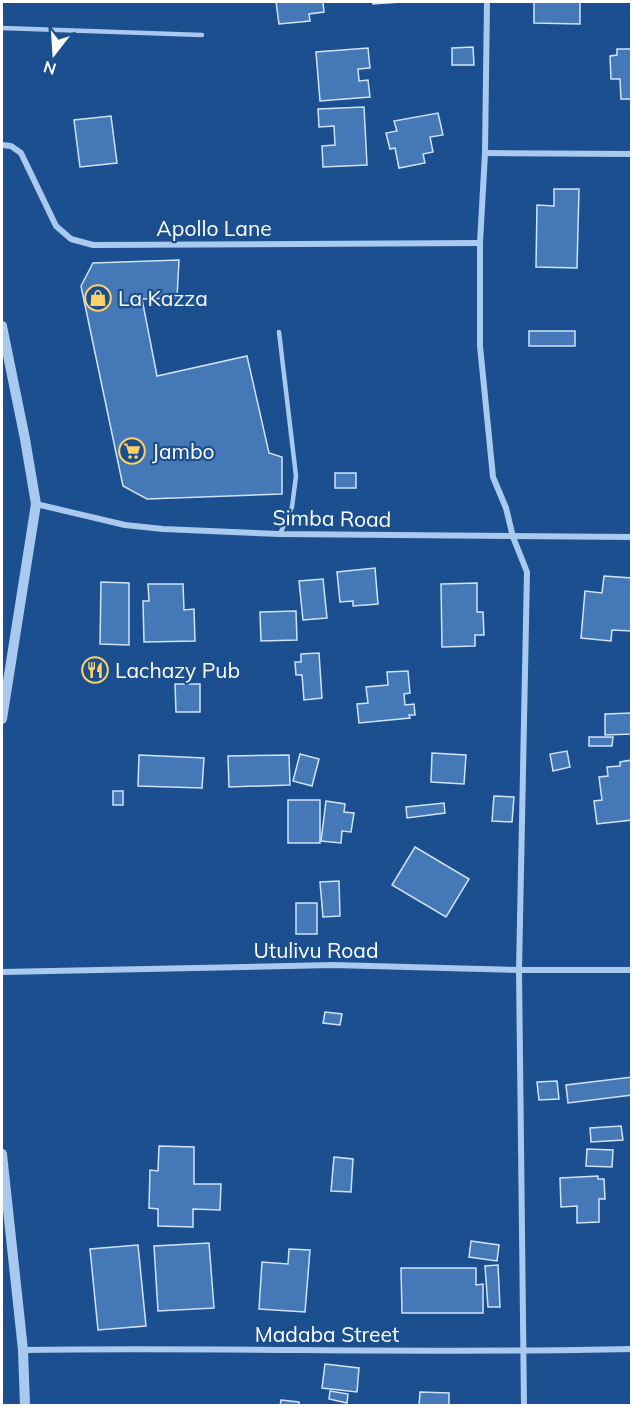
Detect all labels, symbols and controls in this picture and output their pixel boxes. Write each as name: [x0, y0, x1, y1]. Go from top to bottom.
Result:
north arrow: [24, 24, 84, 84]
text: N: [41, 57, 58, 80]
street label: Apollo Lane: [156, 215, 272, 241]
shop icon: La Kazza: [83, 283, 113, 313]
place label: La Kazza: [118, 285, 208, 311]
supermarket icon: Jambo: [117, 436, 147, 466]
place label: Jambo: [152, 438, 215, 464]
street label: Simba Road: [272, 504, 392, 532]
restaurant icon: Lachazy Pub: [80, 655, 110, 685]
place label: Lachazy Pub: [115, 657, 240, 683]
street label: Utulivu Road: [253, 937, 379, 963]
street label: Madaba Street: [255, 1321, 399, 1347]

